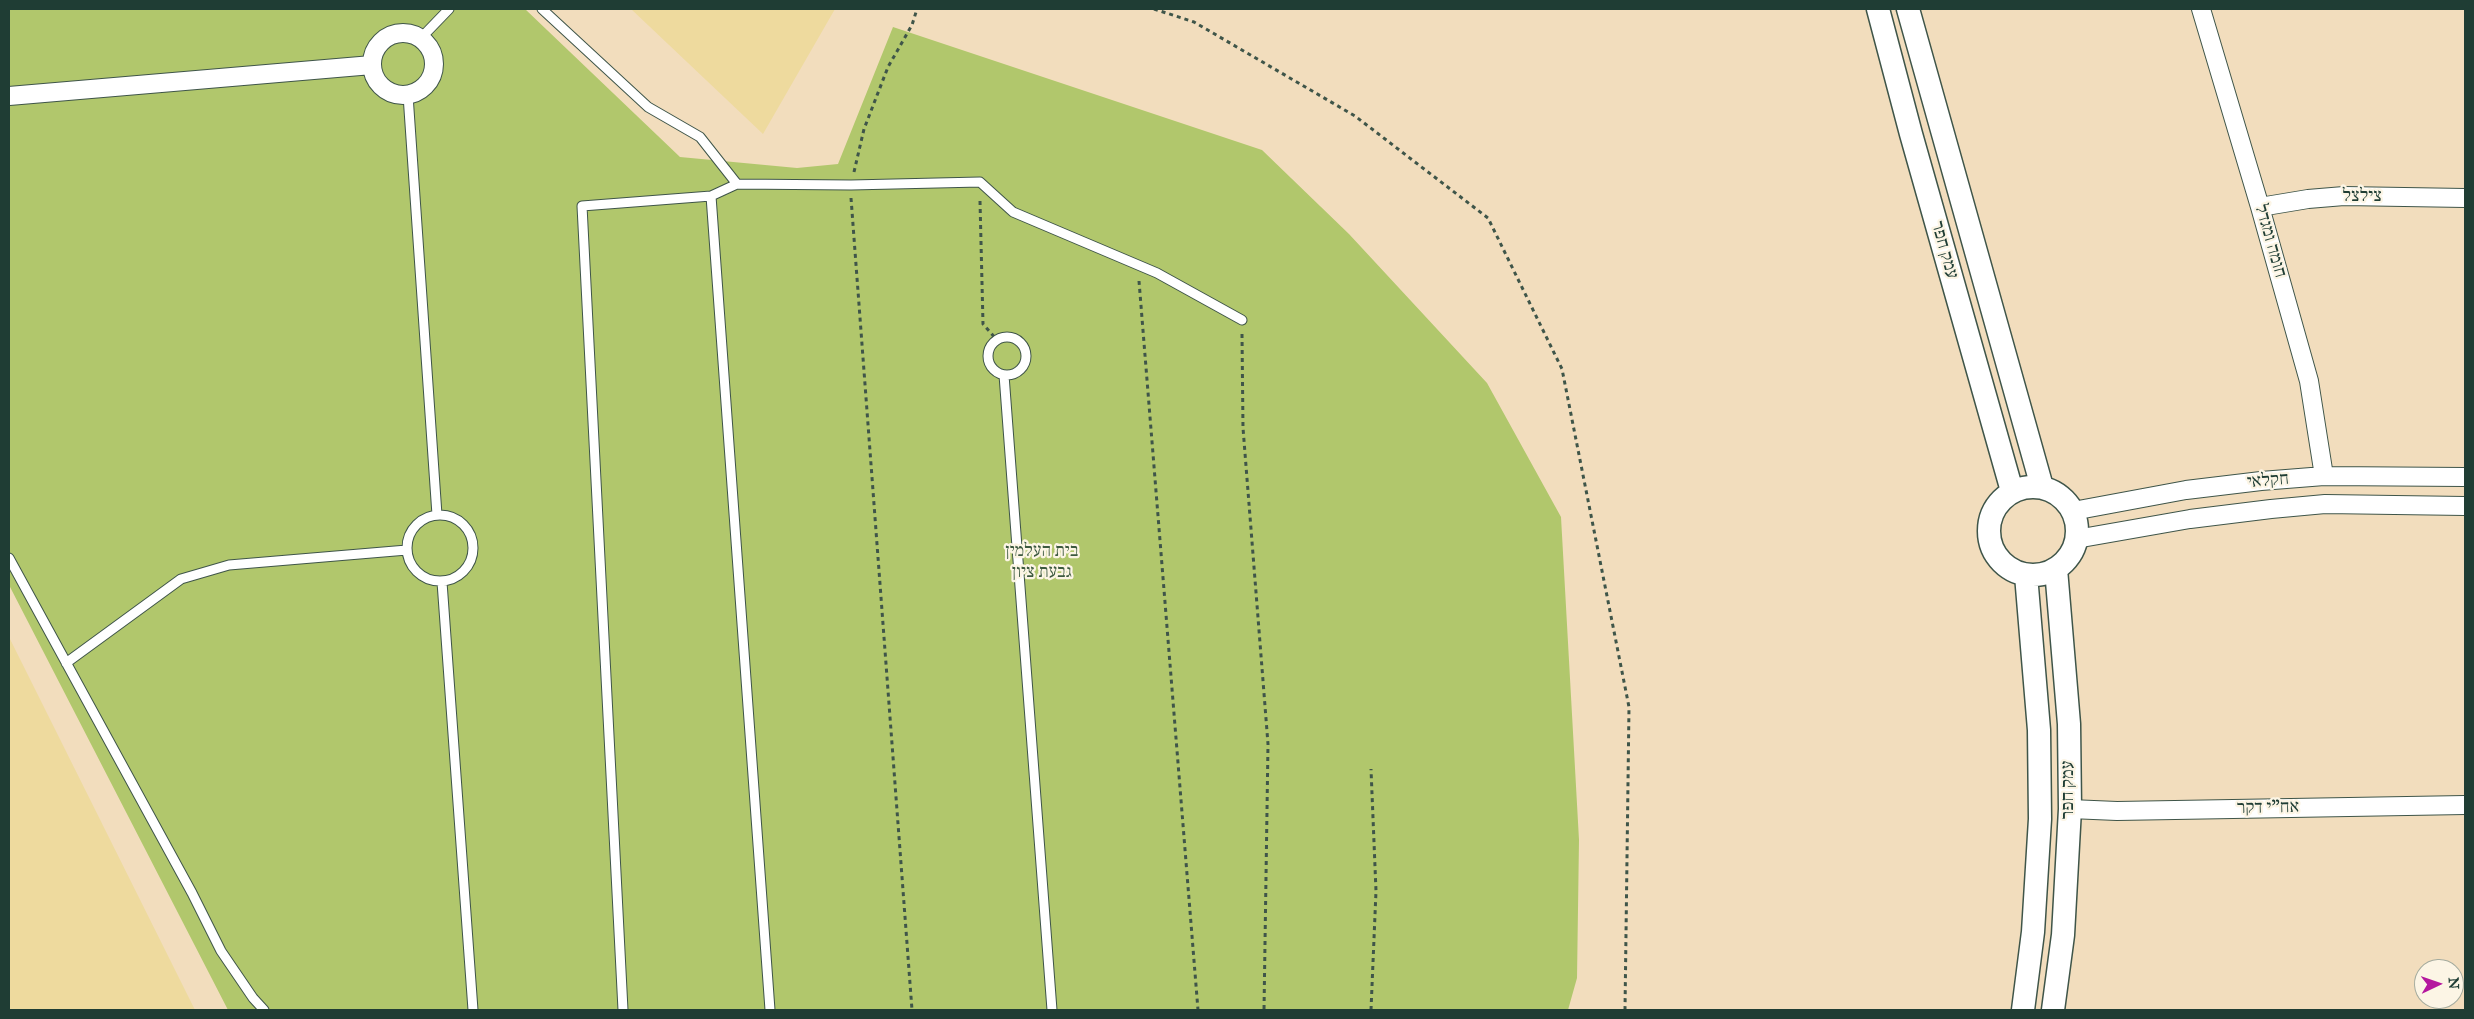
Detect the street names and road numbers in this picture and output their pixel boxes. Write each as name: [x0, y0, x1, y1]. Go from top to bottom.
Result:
street label: צילצל: [2342, 186, 2382, 208]
street label: חומה ומגדל: [2249, 202, 2291, 280]
street label: עמק חפר: [1926, 219, 1962, 281]
street label: חקלאי: [2246, 468, 2290, 494]
street label: עמק חפר: [2058, 761, 2080, 819]
street label: אח"י דקר: [2237, 797, 2299, 819]

